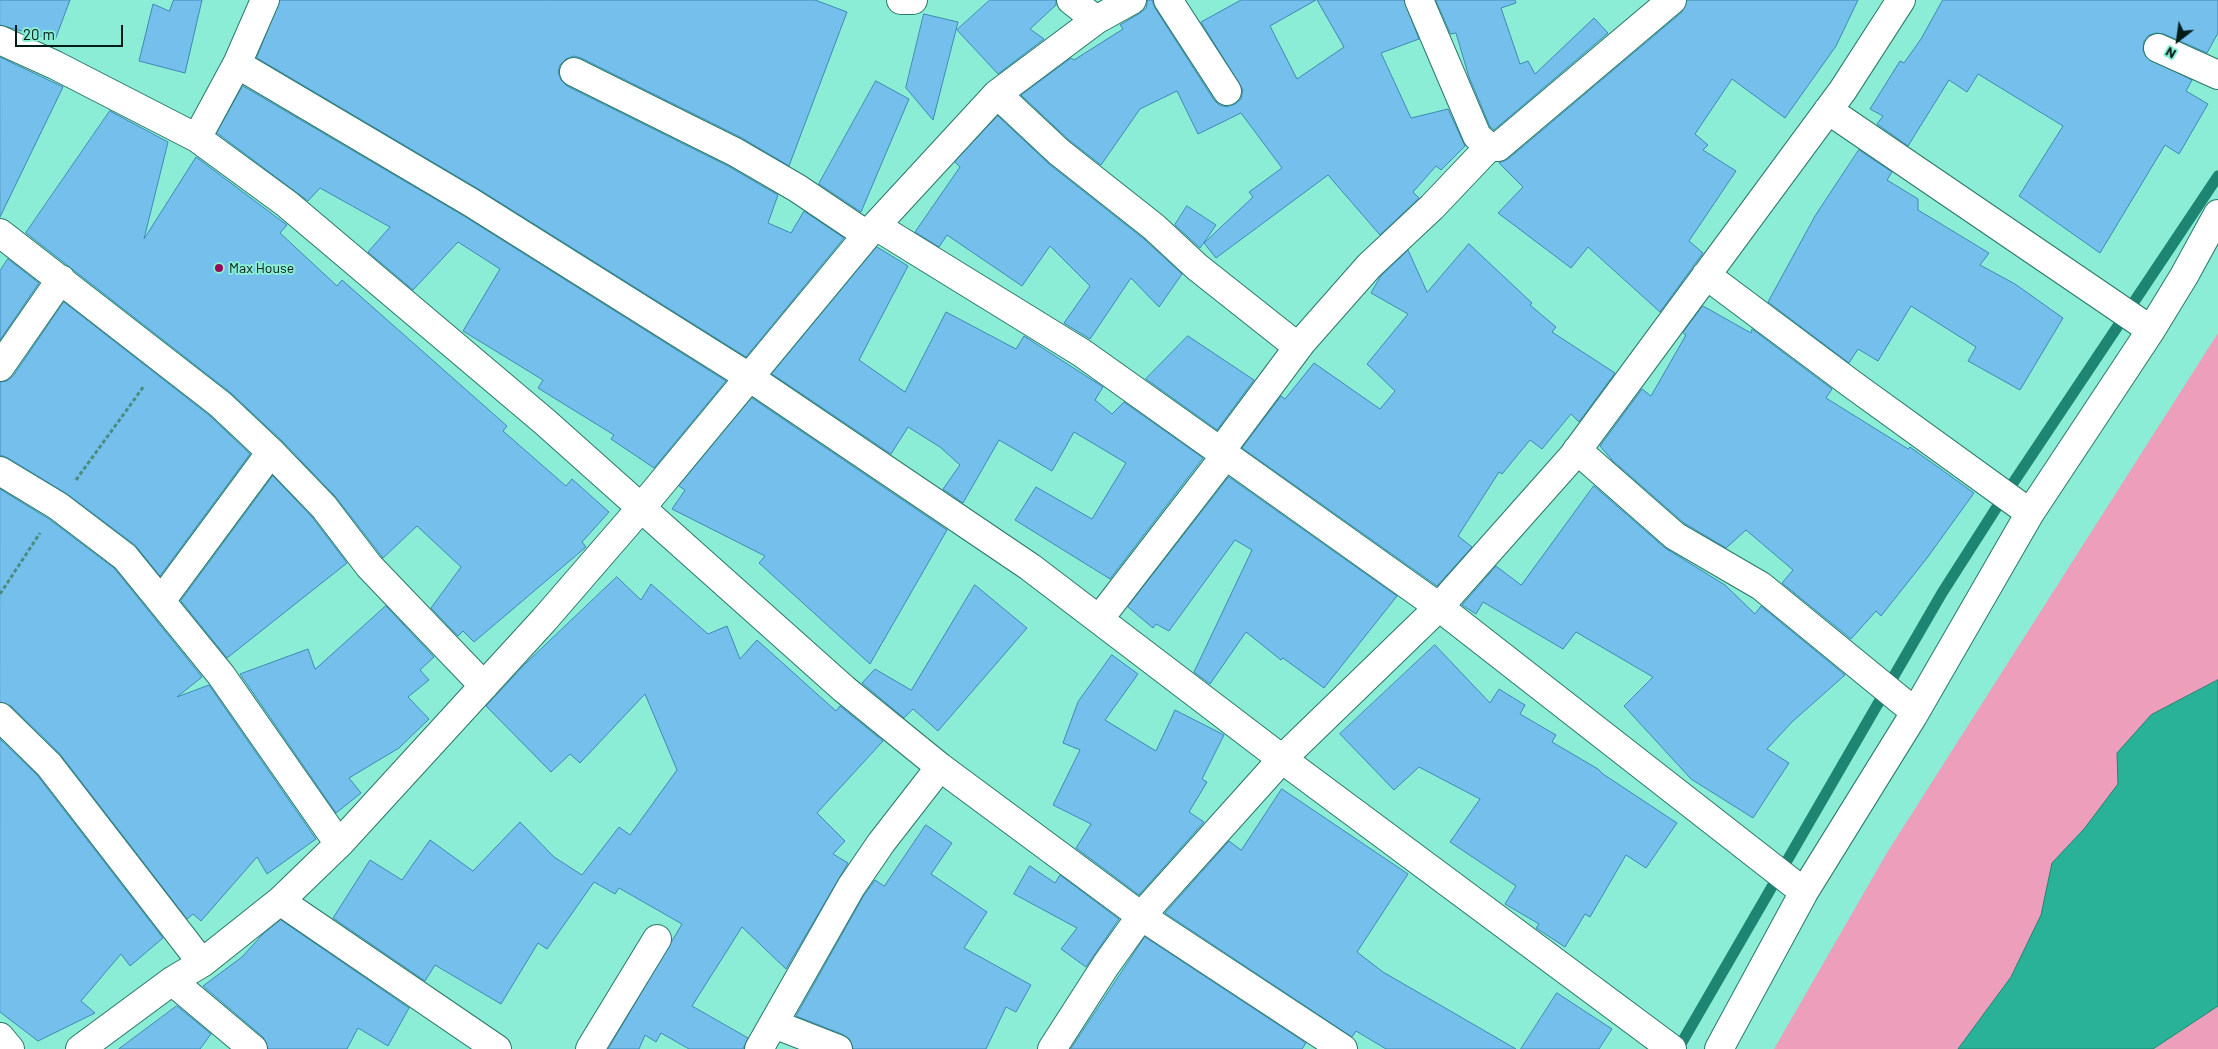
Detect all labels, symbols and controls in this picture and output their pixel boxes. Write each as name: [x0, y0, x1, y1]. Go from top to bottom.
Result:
scale bar: [18, 15, 125, 47]
north arrow: [2153, 15, 2203, 65]
text: 20 m: [23, 25, 55, 43]
text: N: [2162, 44, 2179, 63]
place label: Max House: [229, 260, 294, 276]
marker: Max House: [213, 262, 225, 274]

